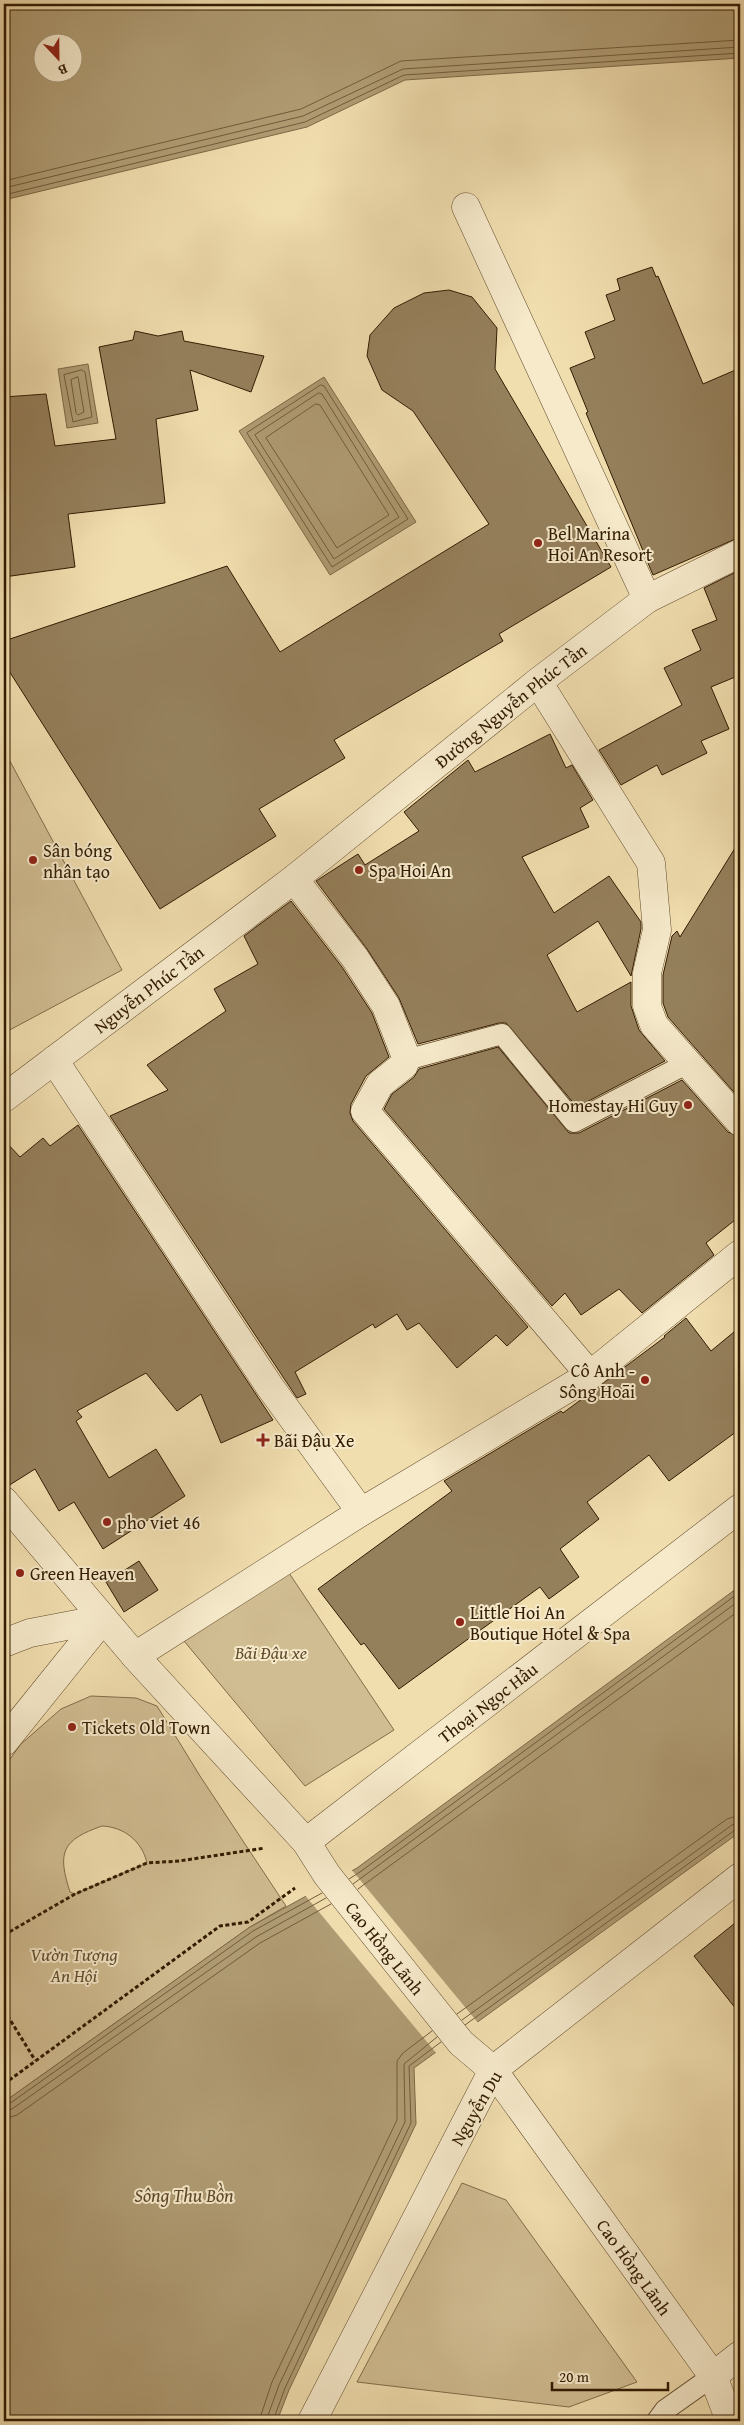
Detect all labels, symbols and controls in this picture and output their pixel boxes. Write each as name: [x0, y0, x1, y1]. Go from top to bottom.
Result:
north arrow: [32, 32, 82, 82]
text: B: [55, 59, 71, 81]
place label: Bel Marina Hoi An Resort: [548, 520, 653, 568]
marker: Bel Marina Hoi An Resort: [532, 537, 544, 549]
street label: Đường Nguyễn Phúc Tần: [429, 636, 592, 774]
place label: Sân bóng nhân tạo: [43, 837, 112, 885]
marker: Sân bóng nhân tạo: [27, 854, 39, 866]
place label: Spa Hoi An: [369, 857, 451, 884]
marker: Spa Hoi An: [353, 864, 365, 876]
street label: Nguyễn Phúc Tần: [88, 938, 209, 1040]
place label: Homestay Hi Guy: [549, 1092, 678, 1119]
marker: Homestay Hi Guy: [682, 1099, 694, 1111]
place label: Cô Anh - Sông Hoāi: [559, 1357, 635, 1405]
marker: Cô Anh - Sông Hoāi: [639, 1374, 651, 1386]
place label: Bãi Đậu Xe: [274, 1427, 354, 1454]
marker: Bãi Đậu Xe: [256, 1433, 270, 1447]
place label: pho viet 46: [117, 1509, 200, 1536]
marker: pho viet 46: [101, 1516, 113, 1528]
place label: Green Heaven: [30, 1560, 134, 1587]
marker: Green Heaven: [14, 1567, 26, 1579]
place label: Little Hoi An Boutique Hotel & Spa: [470, 1599, 631, 1647]
marker: Little Hoi An Boutique Hotel & Spa: [454, 1616, 466, 1628]
park label: Bãi Đậu xe: [234, 1639, 307, 1666]
street label: Thoại Ngọc Hầu: [432, 1655, 543, 1749]
place label: Tickets Old Town: [82, 1714, 210, 1741]
marker: Tickets Old Town: [66, 1721, 78, 1733]
street label: Cao Hồng Lãnh: [339, 1895, 431, 2001]
park label: Vườn Tượng An Hội: [30, 1941, 118, 1989]
street label: Nguyễn Du: [444, 2065, 508, 2151]
water label: Sông Thu Bồn: [134, 2181, 234, 2209]
street label: Cao Hồng Lãnh: [591, 2213, 679, 2321]
scale bar: [552, 2360, 668, 2392]
text: 20 m: [559, 2366, 590, 2387]

